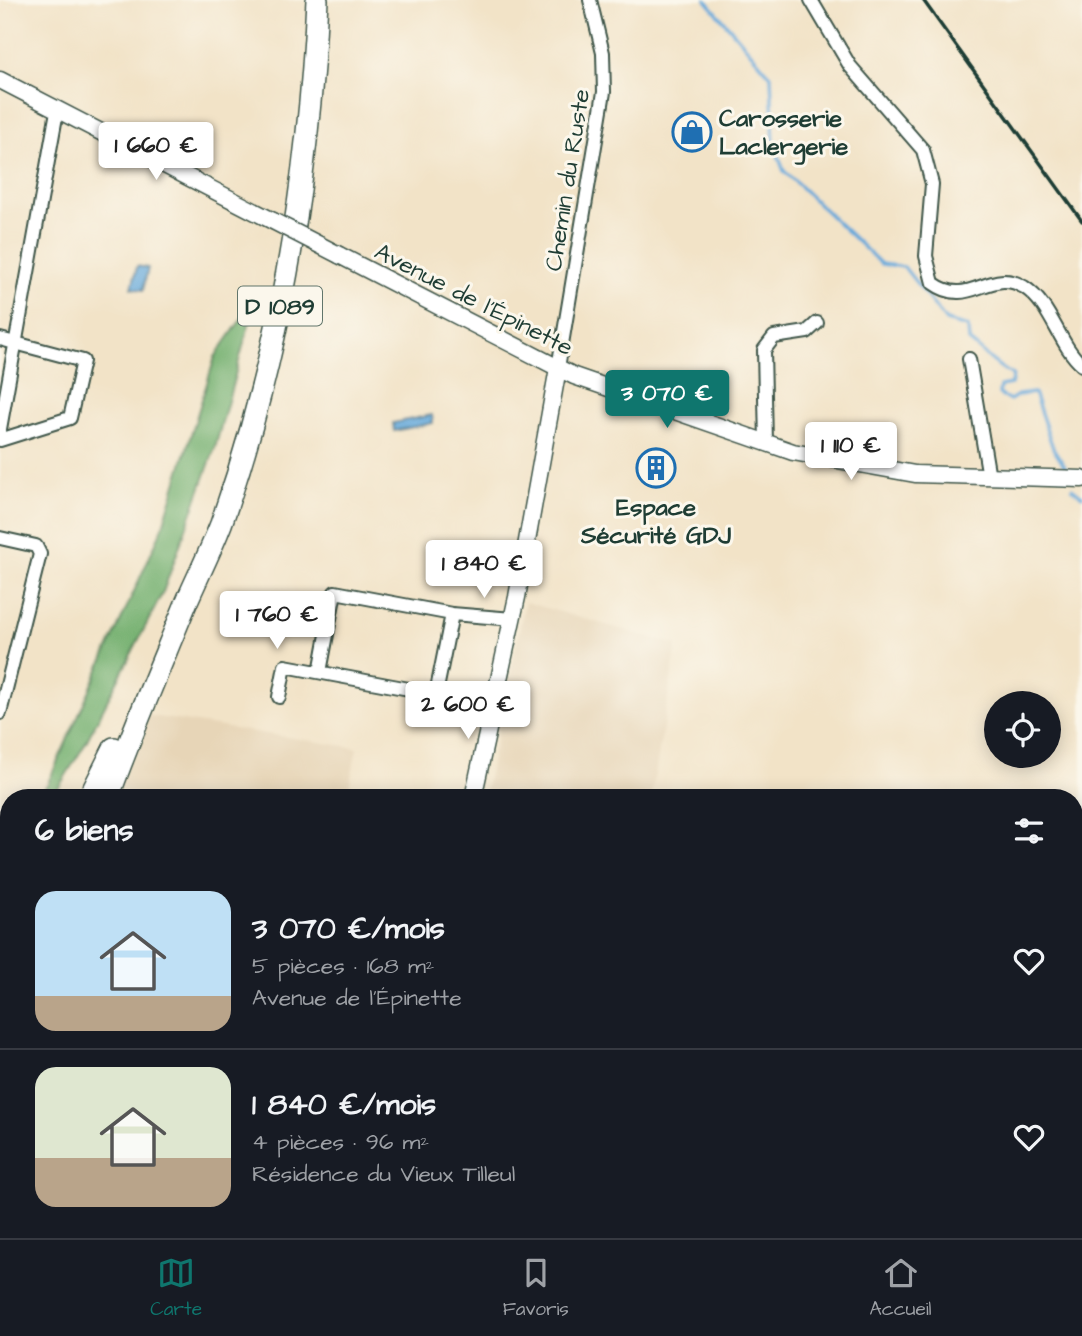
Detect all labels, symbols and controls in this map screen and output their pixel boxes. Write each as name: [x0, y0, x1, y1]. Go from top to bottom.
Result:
street label: Chemin du Ruste: [537, 87, 599, 274]
place label: Carosserie Laclergerie: [719, 102, 848, 165]
shop icon: Carosserie Laclergerie: [671, 111, 713, 153]
pin: 1 660 €: [91, 122, 221, 182]
text: 1 660 €: [115, 129, 198, 161]
street label: Avenue de l'Épinette: [368, 235, 579, 365]
road number: D 1089: [238, 286, 322, 326]
pin: 3 070 €: [602, 370, 732, 430]
text: 3 070 €: [621, 377, 713, 409]
pin: 1 110 €: [786, 422, 916, 482]
text: 1 110 €: [821, 429, 881, 461]
building icon: Espace Sécurité GDJ: [635, 447, 677, 489]
place label: Espace Sécurité GDJ: [580, 491, 731, 553]
pin: 1 840 €: [419, 540, 549, 600]
text: 1 840 €: [442, 547, 526, 579]
pin: 1 760 €: [212, 592, 342, 651]
text: 1 760 €: [236, 598, 318, 630]
pin: 2 600 €: [403, 682, 533, 741]
text: 2 600 €: [421, 688, 515, 720]
map controls: [984, 691, 1061, 768]
button: locate: [984, 691, 1061, 768]
text: 6 biens: [35, 810, 134, 852]
icon: filters: [1010, 812, 1048, 850]
text: 3 070 €/mois: [252, 908, 445, 950]
icon: home: [91, 919, 175, 1003]
icon: heart: [1010, 942, 1048, 980]
text: 5 pièces · 168 m²: [252, 950, 434, 982]
text: Avenue de l'Épinette: [252, 982, 462, 1014]
text: 1 840 €/mois: [252, 1084, 436, 1126]
icon: home: [91, 1095, 175, 1179]
icon: heart: [1010, 1118, 1048, 1156]
text: 4 pièces · 96 m²: [252, 1126, 429, 1158]
text: Résidence du Vieux Tilleul: [252, 1158, 515, 1190]
tab: Carte: [150, 1254, 202, 1323]
tab: Favoris: [503, 1254, 569, 1323]
tab: Accueil: [870, 1254, 932, 1323]

